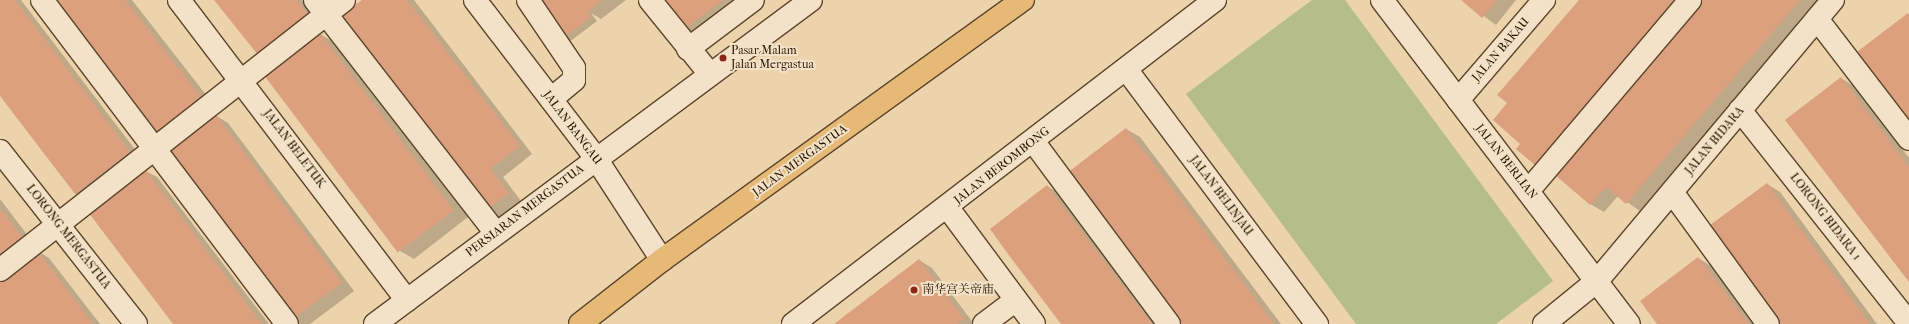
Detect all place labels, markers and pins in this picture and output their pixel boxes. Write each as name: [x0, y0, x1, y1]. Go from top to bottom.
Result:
place label: Pasar Malam Jalan Mergastua: [731, 44, 814, 72]
marker: Pasar Malam Jalan Mergastua: [718, 53, 728, 63]
place label: 南华宫关帝庙: [922, 283, 994, 297]
marker: 南华宫关帝庙: [909, 285, 919, 295]

